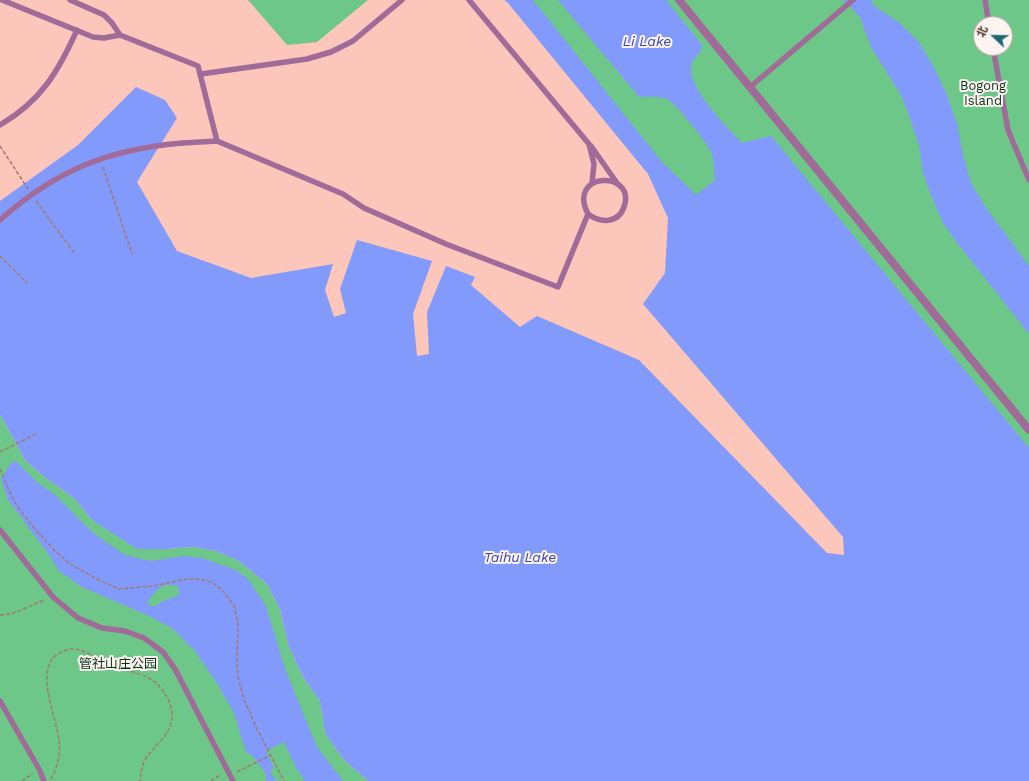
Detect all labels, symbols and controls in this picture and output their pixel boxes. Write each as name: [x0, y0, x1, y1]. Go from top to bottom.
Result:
north arrow: [973, 16, 1013, 56]
text: 北: [974, 24, 990, 39]
water label: Li Lake: [623, 34, 671, 50]
park label: Bogong Island: [960, 78, 1006, 109]
water label: Taihu Lake: [484, 550, 556, 566]
park label: 管社山庄公园: [79, 656, 157, 672]

